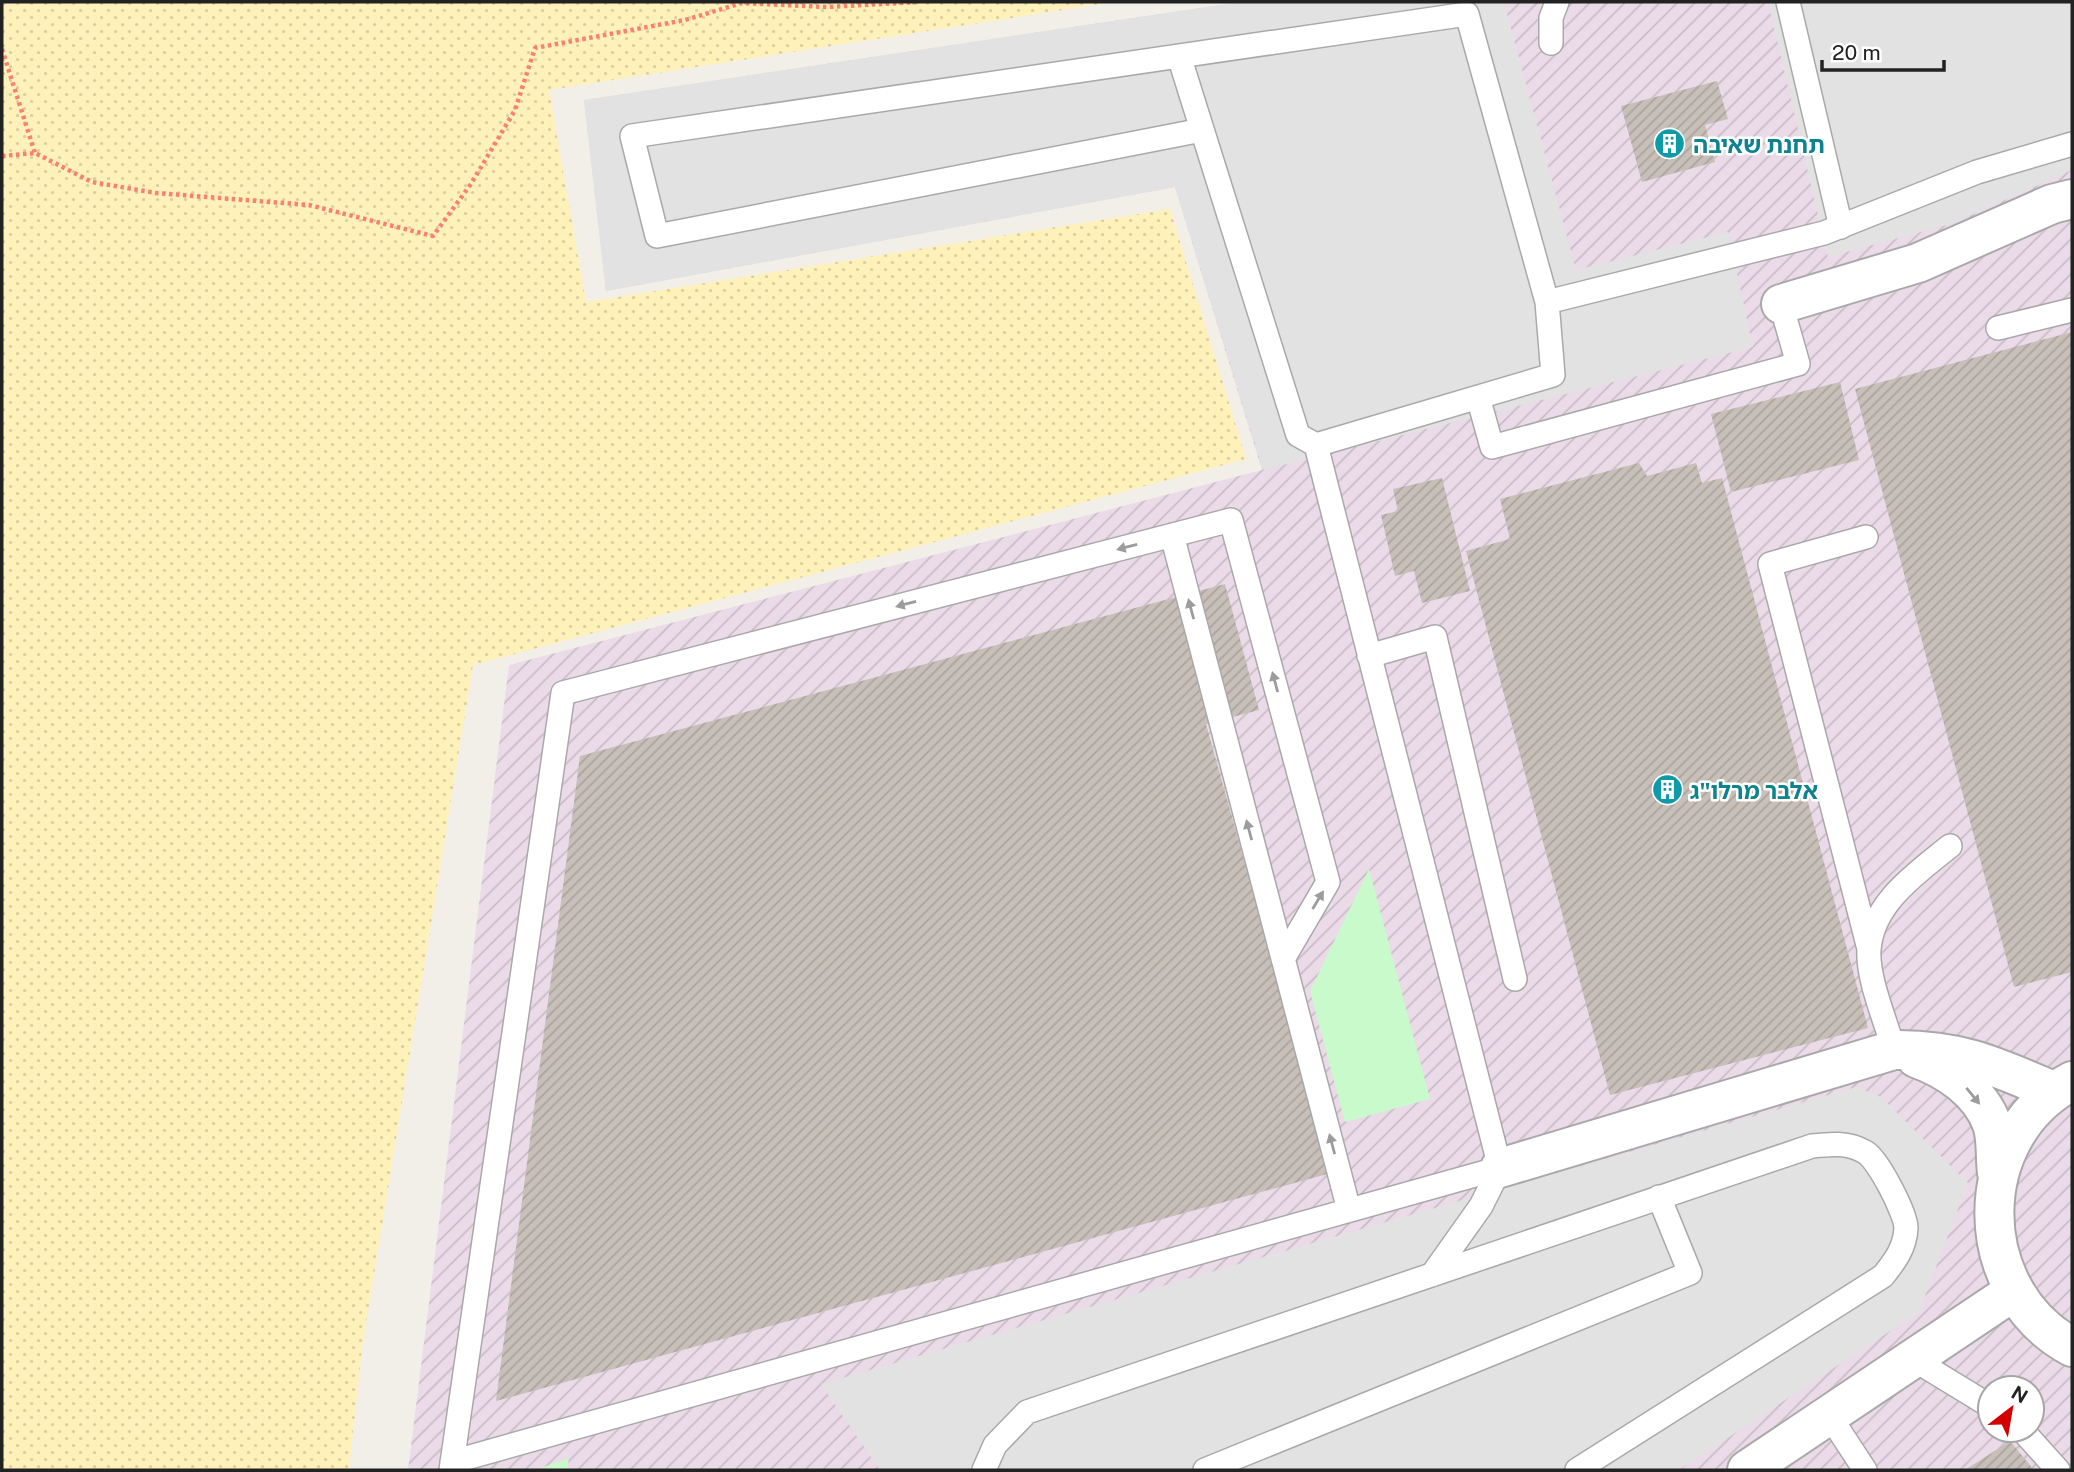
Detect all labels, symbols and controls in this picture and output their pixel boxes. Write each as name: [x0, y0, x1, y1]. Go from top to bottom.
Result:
scale bar: [1822, 28, 1944, 72]
text: 20 m: [1832, 40, 1881, 65]
building icon: תחנת שאיבה: [1653, 127, 1687, 161]
place label: תחנת שאיבה: [1693, 131, 1825, 158]
one-way arrow: [1116, 542, 1138, 553]
one-way arrow: [1185, 598, 1196, 620]
one-way arrow: [895, 599, 917, 610]
one-way arrow: [1269, 671, 1280, 693]
building icon: אלבר מרלו"ג: [1650, 773, 1684, 807]
place label: אלבר מרלו"ג: [1690, 777, 1818, 804]
one-way arrow: [1243, 818, 1254, 840]
one-way arrow: [1312, 890, 1324, 909]
one-way arrow: [1965, 1086, 1980, 1104]
one-way arrow: [1326, 1133, 1337, 1155]
north arrow: [1976, 1374, 2046, 1444]
text: N: [2008, 1381, 2032, 1408]

